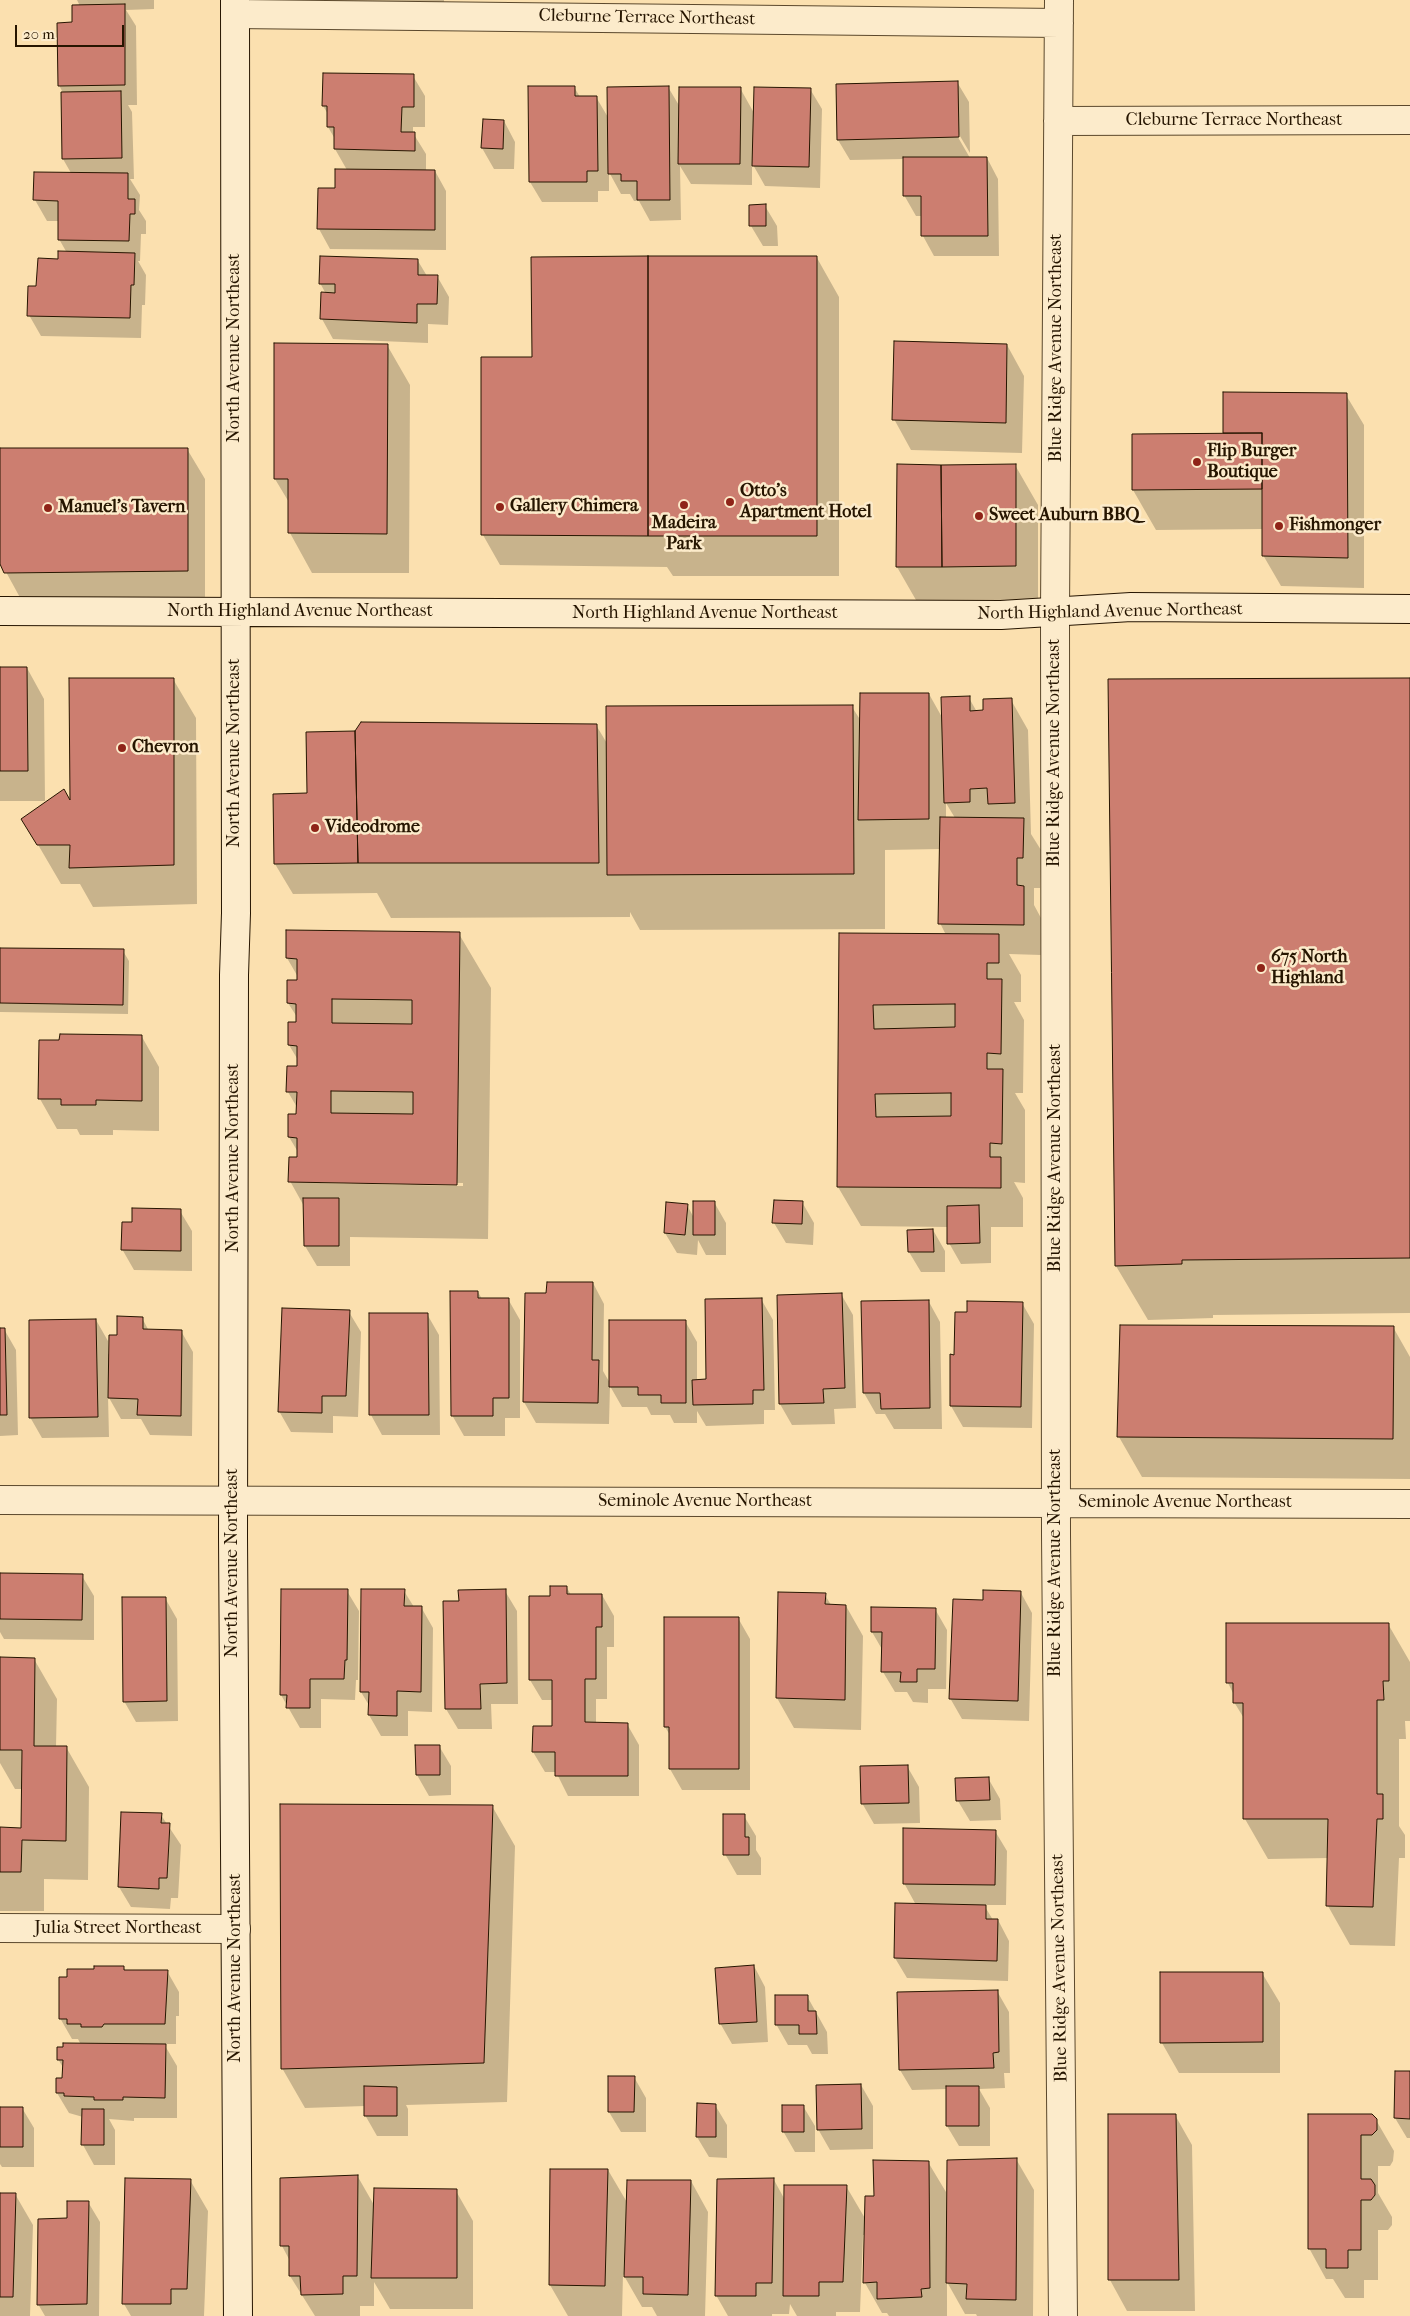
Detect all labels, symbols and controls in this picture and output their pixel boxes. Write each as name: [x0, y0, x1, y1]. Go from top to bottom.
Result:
street label: Cleburne Terrace Northeast: [538, 5, 756, 31]
scale bar: [18, 15, 126, 47]
text: 20 m: [23, 25, 55, 43]
street label: Cleburne Terrace Northeast: [1126, 110, 1342, 132]
street label: Blue Ridge Avenue Northeast: [1046, 234, 1068, 462]
street label: North Avenue Northeast: [224, 253, 246, 443]
place label: Flip Burger Boutique: [1207, 441, 1296, 484]
marker: Flip Burger Boutique: [1191, 456, 1203, 468]
place label: Otto's Apartment Hotel: [740, 481, 872, 524]
place label: Gallery Chimera: [510, 496, 638, 518]
marker: Otto's Apartment Hotel: [724, 496, 736, 508]
place label: Manuel's Tavern: [58, 497, 185, 519]
marker: Madeira Park: [678, 499, 690, 511]
marker: Gallery Chimera: [494, 501, 506, 513]
marker: Manuel's Tavern: [42, 502, 54, 514]
place label: Sweet Auburn BBQ: [989, 505, 1139, 527]
marker: Sweet Auburn BBQ: [973, 510, 985, 522]
place label: Madeira Park: [652, 513, 716, 556]
place label: Fishmonger: [1289, 515, 1381, 537]
marker: Fishmonger: [1273, 520, 1285, 532]
street label: North Highland Avenue Northeast: [977, 599, 1243, 625]
street label: North Highland Avenue Northeast: [167, 601, 433, 623]
street label: North Highland Avenue Northeast: [572, 603, 838, 625]
street label: Blue Ridge Avenue Northeast: [1044, 639, 1066, 867]
street label: North Avenue Northeast: [224, 658, 246, 848]
place label: Chevron: [132, 737, 199, 759]
marker: Chevron: [116, 742, 128, 754]
place label: Videodrome: [325, 817, 420, 839]
marker: Videodrome: [309, 822, 321, 834]
place label: 675 North Highland: [1271, 947, 1348, 990]
marker: 675 North Highland: [1255, 962, 1267, 974]
street label: Blue Ridge Avenue Northeast: [1045, 1044, 1067, 1272]
street label: North Avenue Northeast: [223, 1063, 245, 1253]
street label: Blue Ridge Avenue Northeast: [1045, 1449, 1067, 1677]
street label: North Avenue Northeast: [222, 1468, 244, 1658]
street label: Seminole Avenue Northeast: [598, 1491, 812, 1513]
street label: Seminole Avenue Northeast: [1078, 1492, 1292, 1514]
street label: Blue Ridge Avenue Northeast: [1047, 1854, 1073, 2082]
street label: North Avenue Northeast: [225, 1873, 247, 2063]
street label: Julia Street Northeast: [34, 1918, 202, 1940]

